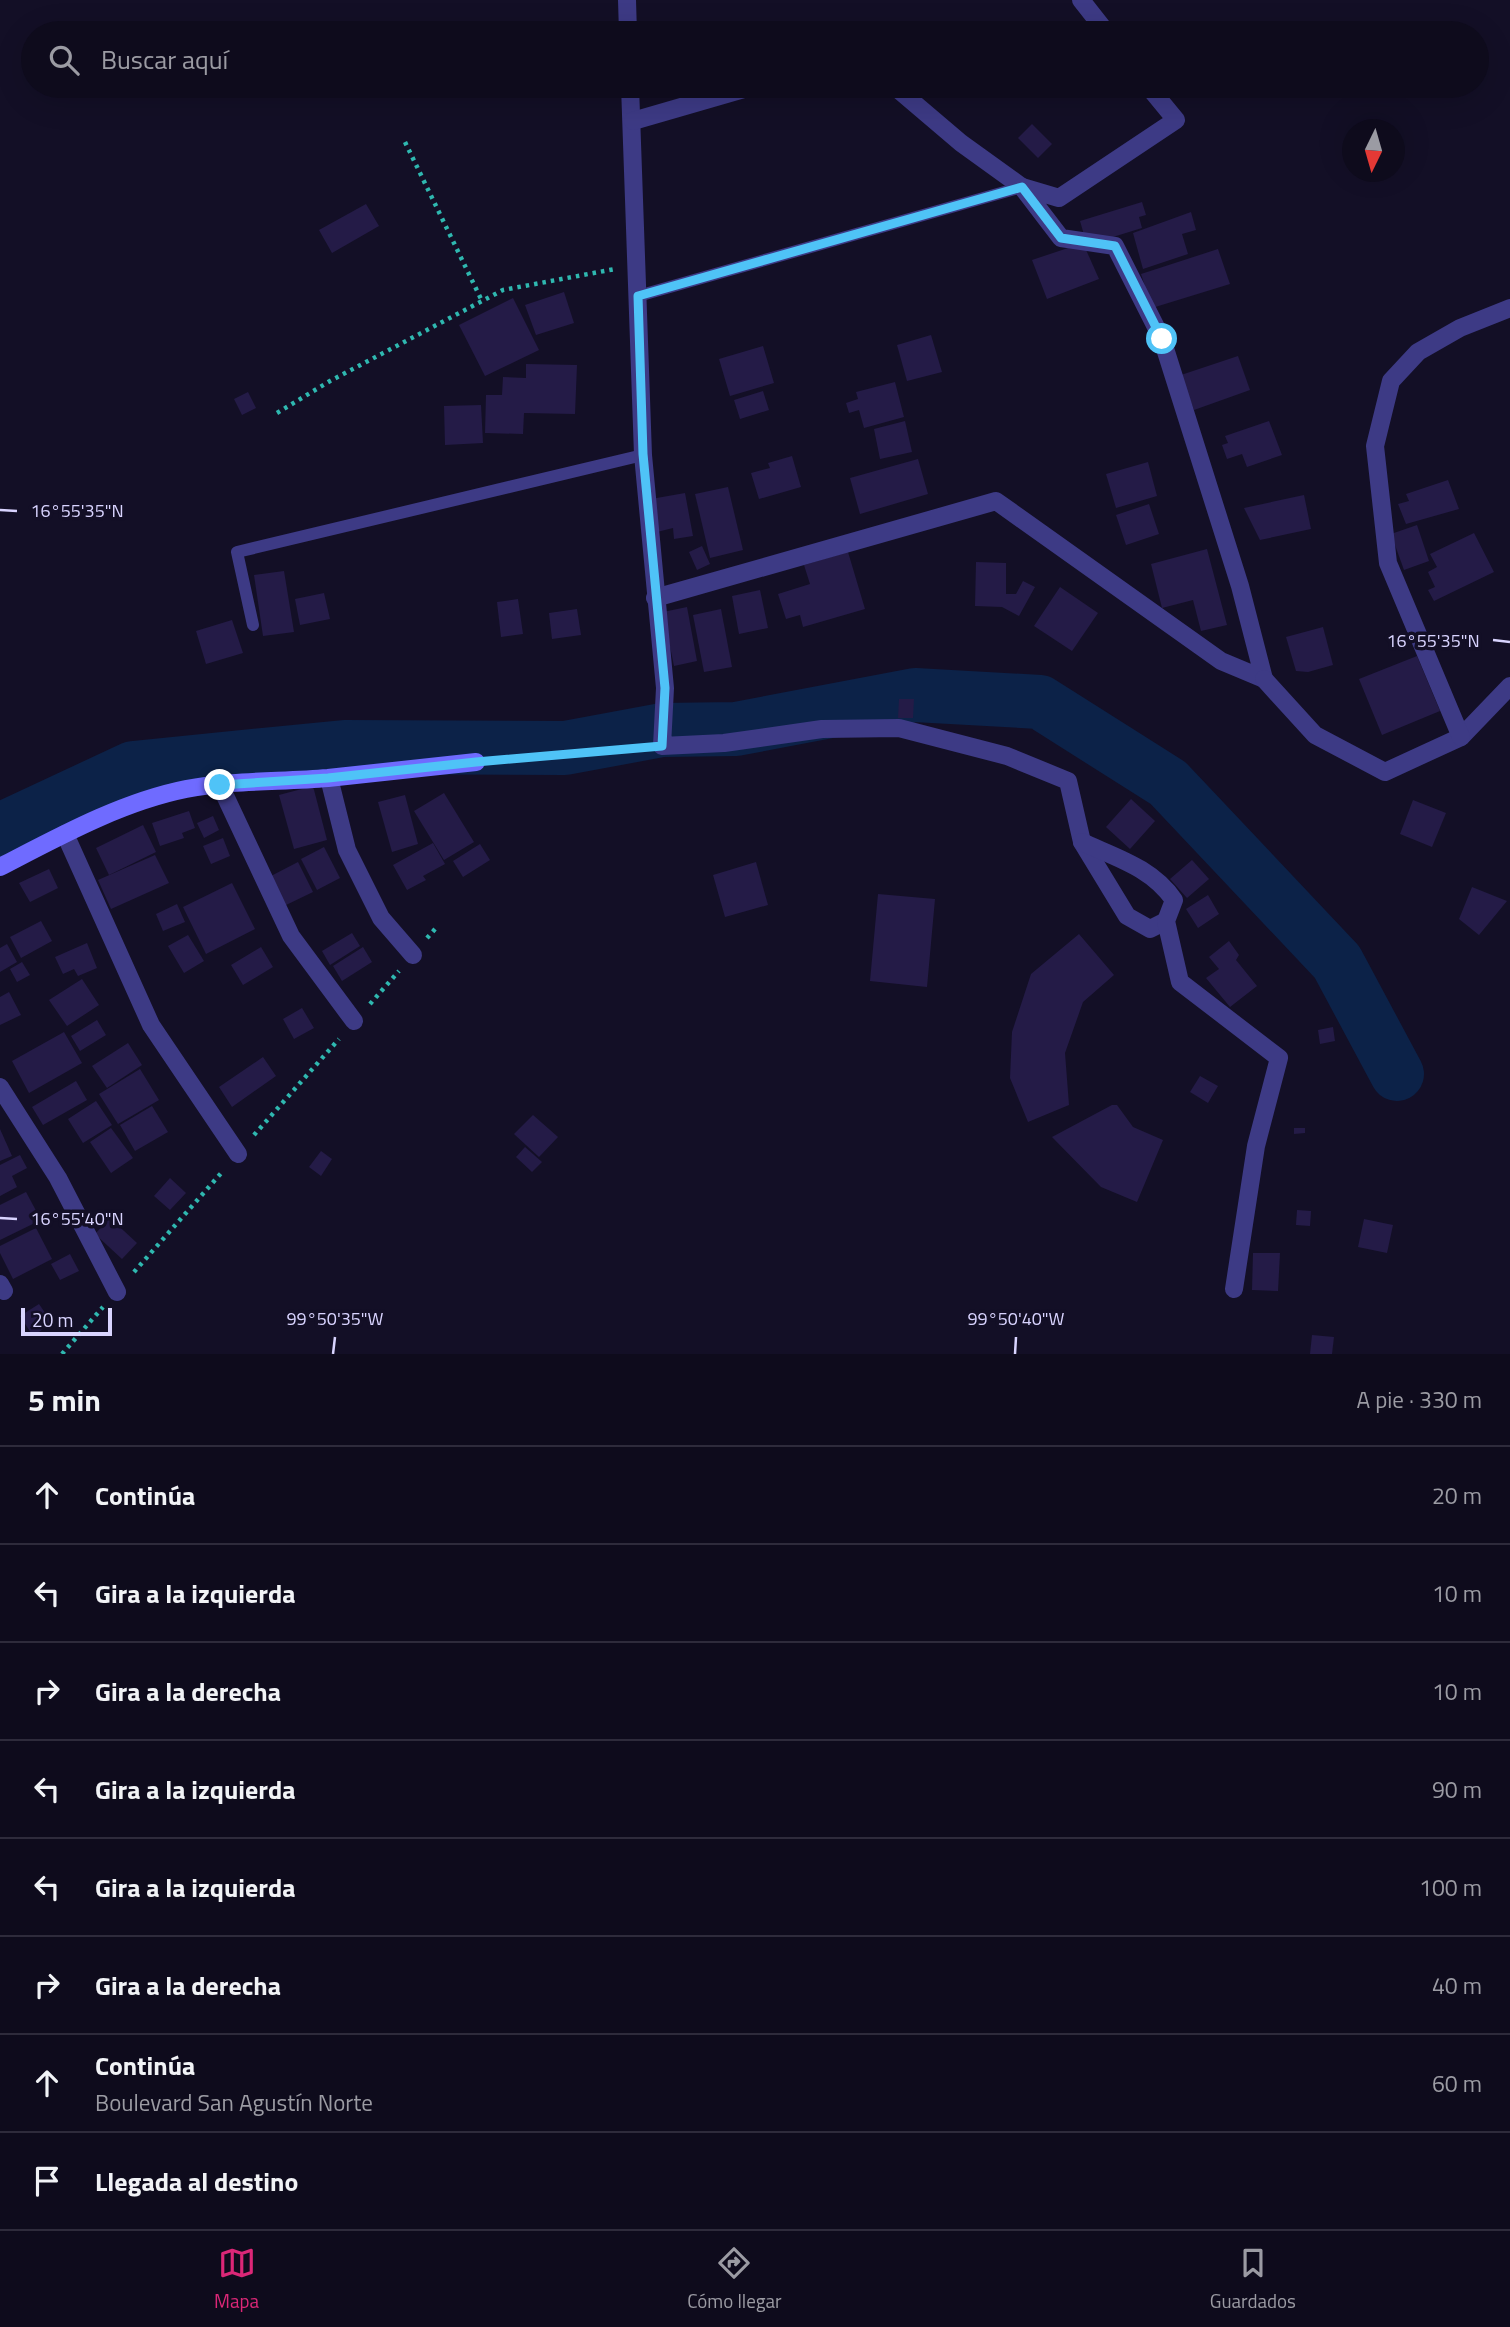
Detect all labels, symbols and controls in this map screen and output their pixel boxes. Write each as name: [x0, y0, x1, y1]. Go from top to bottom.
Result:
search box: [21, 21, 1489, 98]
text: Buscar aquí: [101, 40, 228, 79]
icon: search: [45, 41, 83, 79]
north arrow: [1342, 119, 1405, 182]
route start: [1146, 323, 1177, 354]
text: 16°55'35"N: [30, 497, 124, 524]
text: 16°55'35"N: [1386, 627, 1480, 654]
route end: [204, 769, 235, 800]
text: 16°55'40"N: [30, 1205, 124, 1232]
scale bar: [21, 1305, 112, 1337]
text: 20 m: [32, 1305, 73, 1334]
text: 99°50'35"W: [287, 1305, 384, 1332]
text: 99°50'40"W: [968, 1305, 1065, 1332]
text: 5 min: [28, 1377, 101, 1423]
text: A pie · 330 m: [1356, 1382, 1482, 1417]
icon: ahead: [28, 1476, 66, 1514]
text: Continúa: [95, 1476, 195, 1515]
text: 20 m: [1432, 1478, 1482, 1513]
icon: left: [28, 1574, 66, 1612]
text: Gira a la izquierda: [95, 1574, 296, 1613]
text: 10 m: [1432, 1576, 1482, 1611]
icon: right: [28, 1672, 66, 1710]
text: Gira a la derecha: [95, 1672, 281, 1711]
text: 10 m: [1432, 1674, 1482, 1709]
icon: left: [28, 1770, 66, 1808]
text: Gira a la izquierda: [95, 1770, 296, 1809]
text: 90 m: [1432, 1772, 1482, 1807]
icon: left: [28, 1868, 66, 1906]
text: Gira a la izquierda: [95, 1868, 296, 1907]
text: 100 m: [1419, 1870, 1482, 1905]
icon: right: [28, 1966, 66, 2004]
text: Gira a la derecha: [95, 1966, 281, 2005]
text: 40 m: [1432, 1968, 1482, 2003]
text: Continúa: [95, 2046, 195, 2085]
icon: ahead: [28, 2064, 66, 2102]
text: 60 m: [1432, 2066, 1482, 2101]
text: Boulevard San Agustín Norte: [95, 2085, 373, 2120]
icon: arrive: [28, 2162, 66, 2200]
text: Llegada al destino: [95, 2162, 298, 2201]
tab: Mapa: [214, 2244, 259, 2315]
tab: Cómo llegar: [687, 2244, 782, 2315]
tab: Guardados: [1210, 2244, 1296, 2315]

